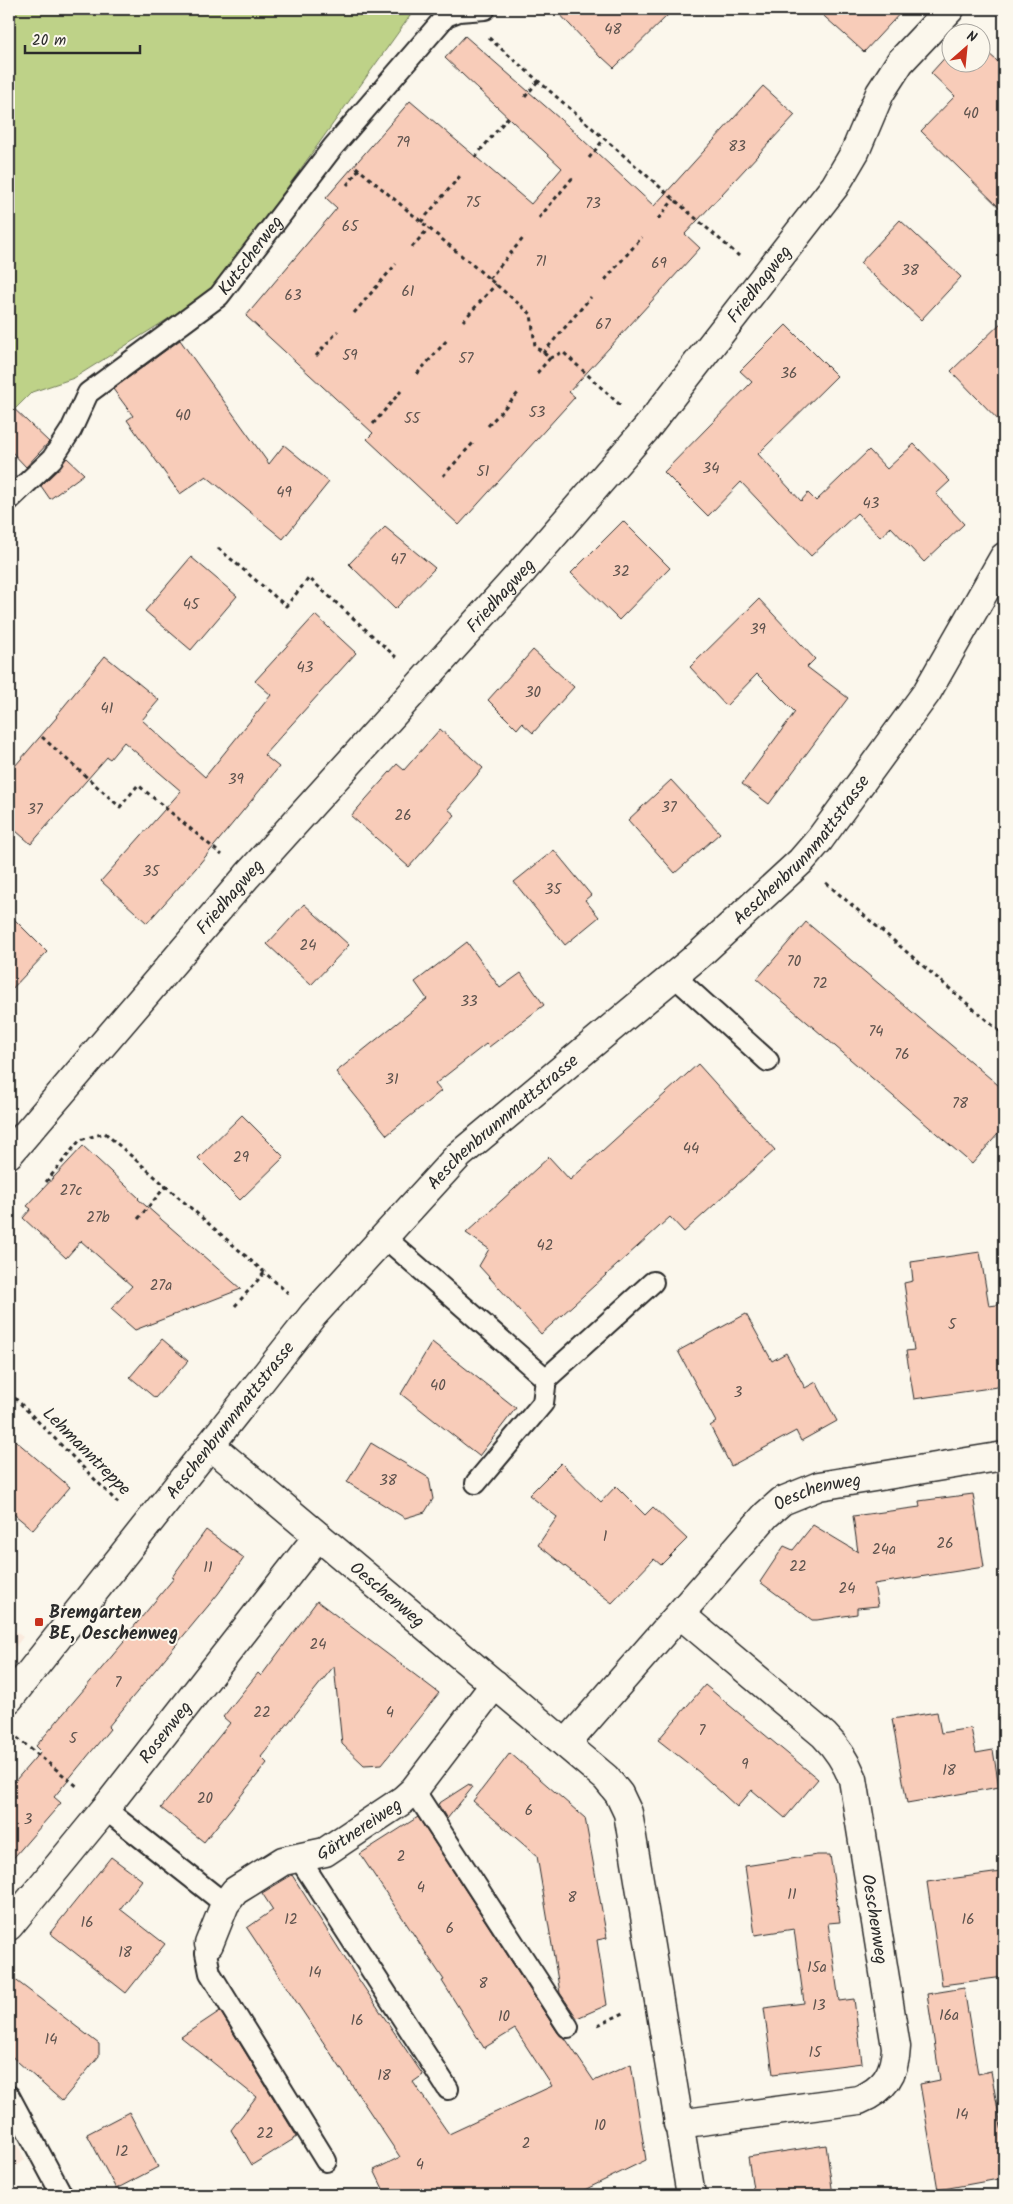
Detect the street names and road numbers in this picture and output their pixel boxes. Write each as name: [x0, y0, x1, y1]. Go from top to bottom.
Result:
street label: Kutscherweg: [211, 210, 292, 303]
street label: Friedhagweg: [720, 239, 800, 330]
street label: Friedhagweg: [460, 552, 543, 640]
street label: Aeschenbrunnmattstrasse: [727, 769, 878, 933]
street label: Friedhagweg: [190, 853, 272, 942]
street label: Aeschenbrunnmattstrasse: [421, 1048, 586, 1197]
street label: Aeschenbrunnmattstrasse: [159, 1335, 303, 1506]
street label: Lehmanntreppe: [35, 1401, 137, 1503]
street label: Oeschenweg: [767, 1466, 863, 1519]
street label: Oeschenweg: [342, 1555, 431, 1636]
street label: Rosenweg: [132, 1695, 200, 1771]
street label: Gärtnereiweg: [315, 1791, 408, 1869]
street label: Oeschenweg: [852, 1872, 895, 1966]

